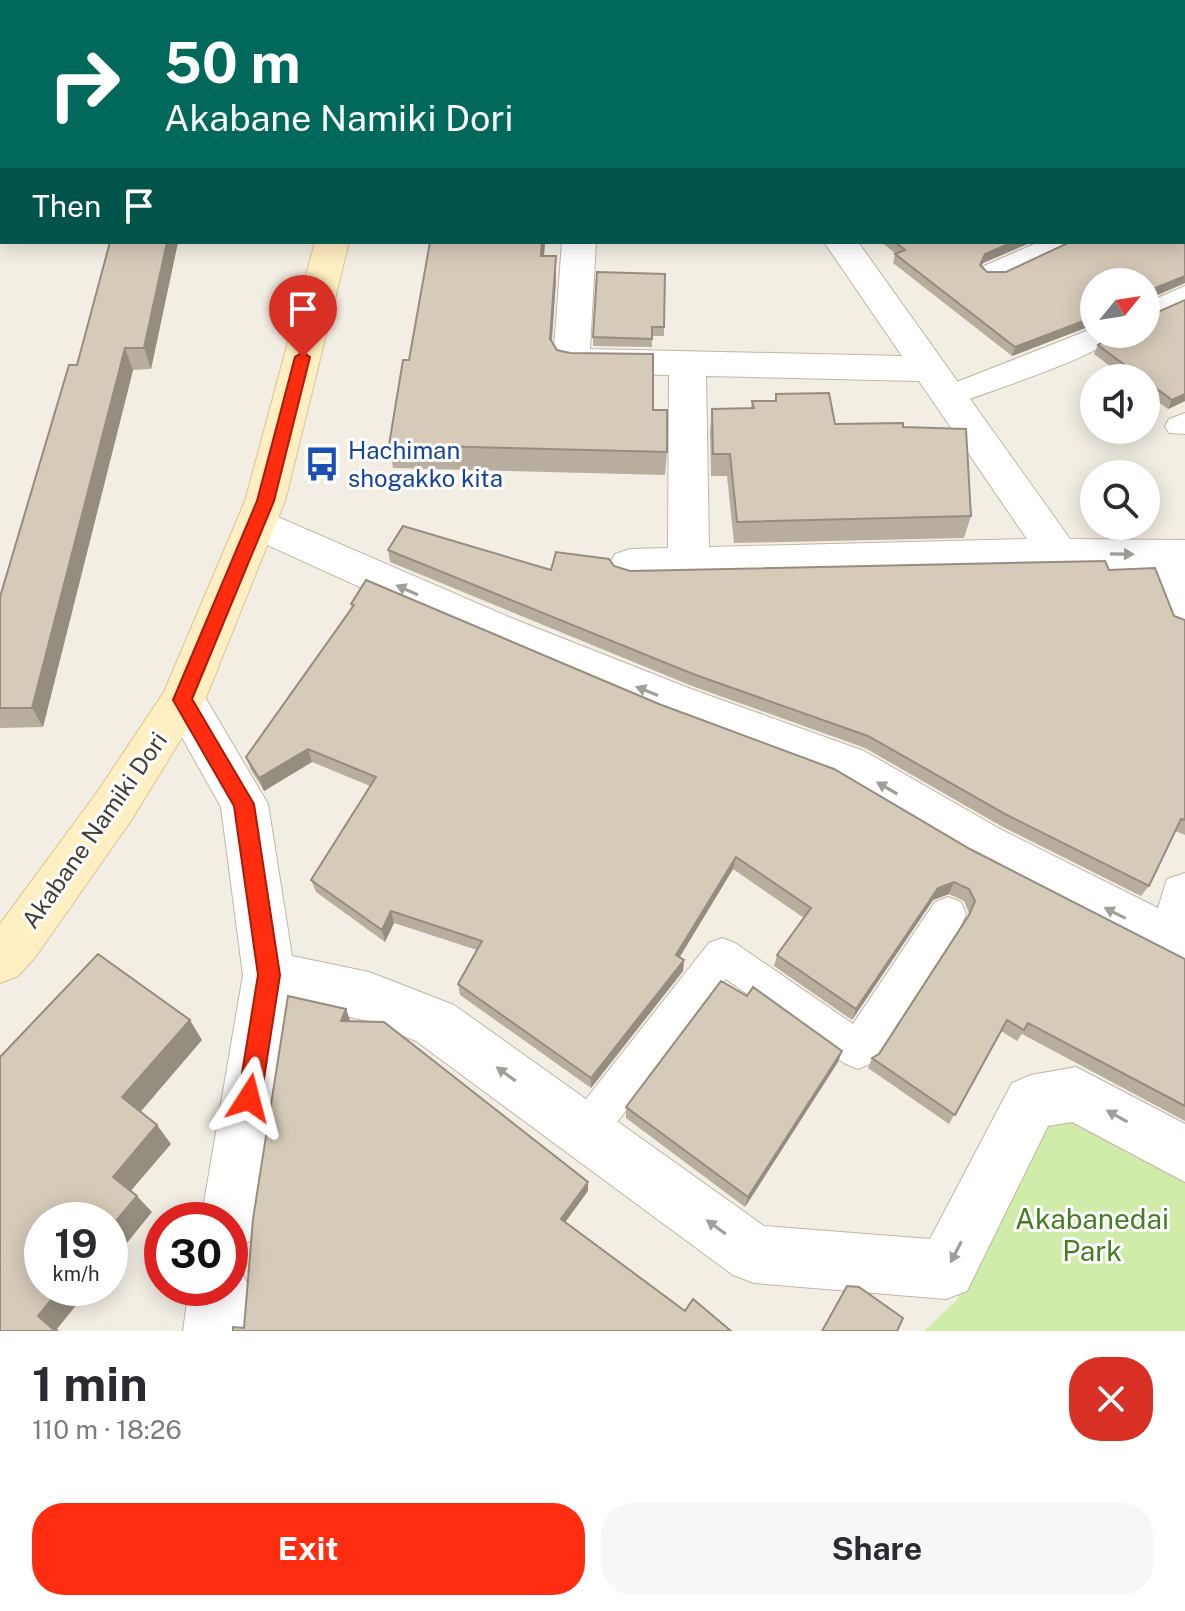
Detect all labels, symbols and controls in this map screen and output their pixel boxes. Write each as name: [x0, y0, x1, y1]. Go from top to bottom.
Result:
text: 50 m: [164, 30, 301, 96]
icon: right: [32, 32, 136, 136]
text: Akabane Namiki Dori: [164, 97, 513, 139]
icon: arrive: [117, 184, 161, 228]
text: Then: [32, 188, 101, 224]
north arrow: [1080, 268, 1160, 348]
map controls: [1080, 268, 1160, 540]
pin: [269, 275, 337, 357]
icon: arrive: [281, 287, 325, 331]
button: sound: [1080, 364, 1160, 444]
place label: Hachiman shogakko kita: [348, 436, 503, 492]
bus stop icon: Hachiman shogakko kita: [303, 445, 341, 483]
button: search: [1080, 460, 1160, 540]
one-way arrow: [1110, 548, 1135, 560]
one-way arrow: [395, 584, 419, 597]
one-way arrow: [635, 684, 659, 697]
street label: Akabane Namiki Dori: [16, 727, 172, 933]
one-way arrow: [876, 781, 898, 795]
one-way arrow: [1104, 906, 1127, 919]
position arrow: [207, 1056, 291, 1140]
one-way arrow: [495, 1067, 516, 1082]
one-way arrow: [1106, 1109, 1128, 1123]
speed limit sign: 30: [144, 1202, 248, 1306]
park label: Akabanedai Park: [1015, 1202, 1169, 1267]
text: 19: [54, 1220, 98, 1267]
one-way arrow: [706, 1220, 727, 1235]
one-way arrow: [949, 1240, 962, 1263]
text: km/h: [52, 1262, 100, 1286]
text: 1 min: [32, 1355, 148, 1412]
button: close: [1069, 1357, 1153, 1441]
text: 110 m · 18:26: [32, 1414, 182, 1445]
button: Exit: [32, 1503, 585, 1595]
button: Share: [601, 1503, 1153, 1595]

